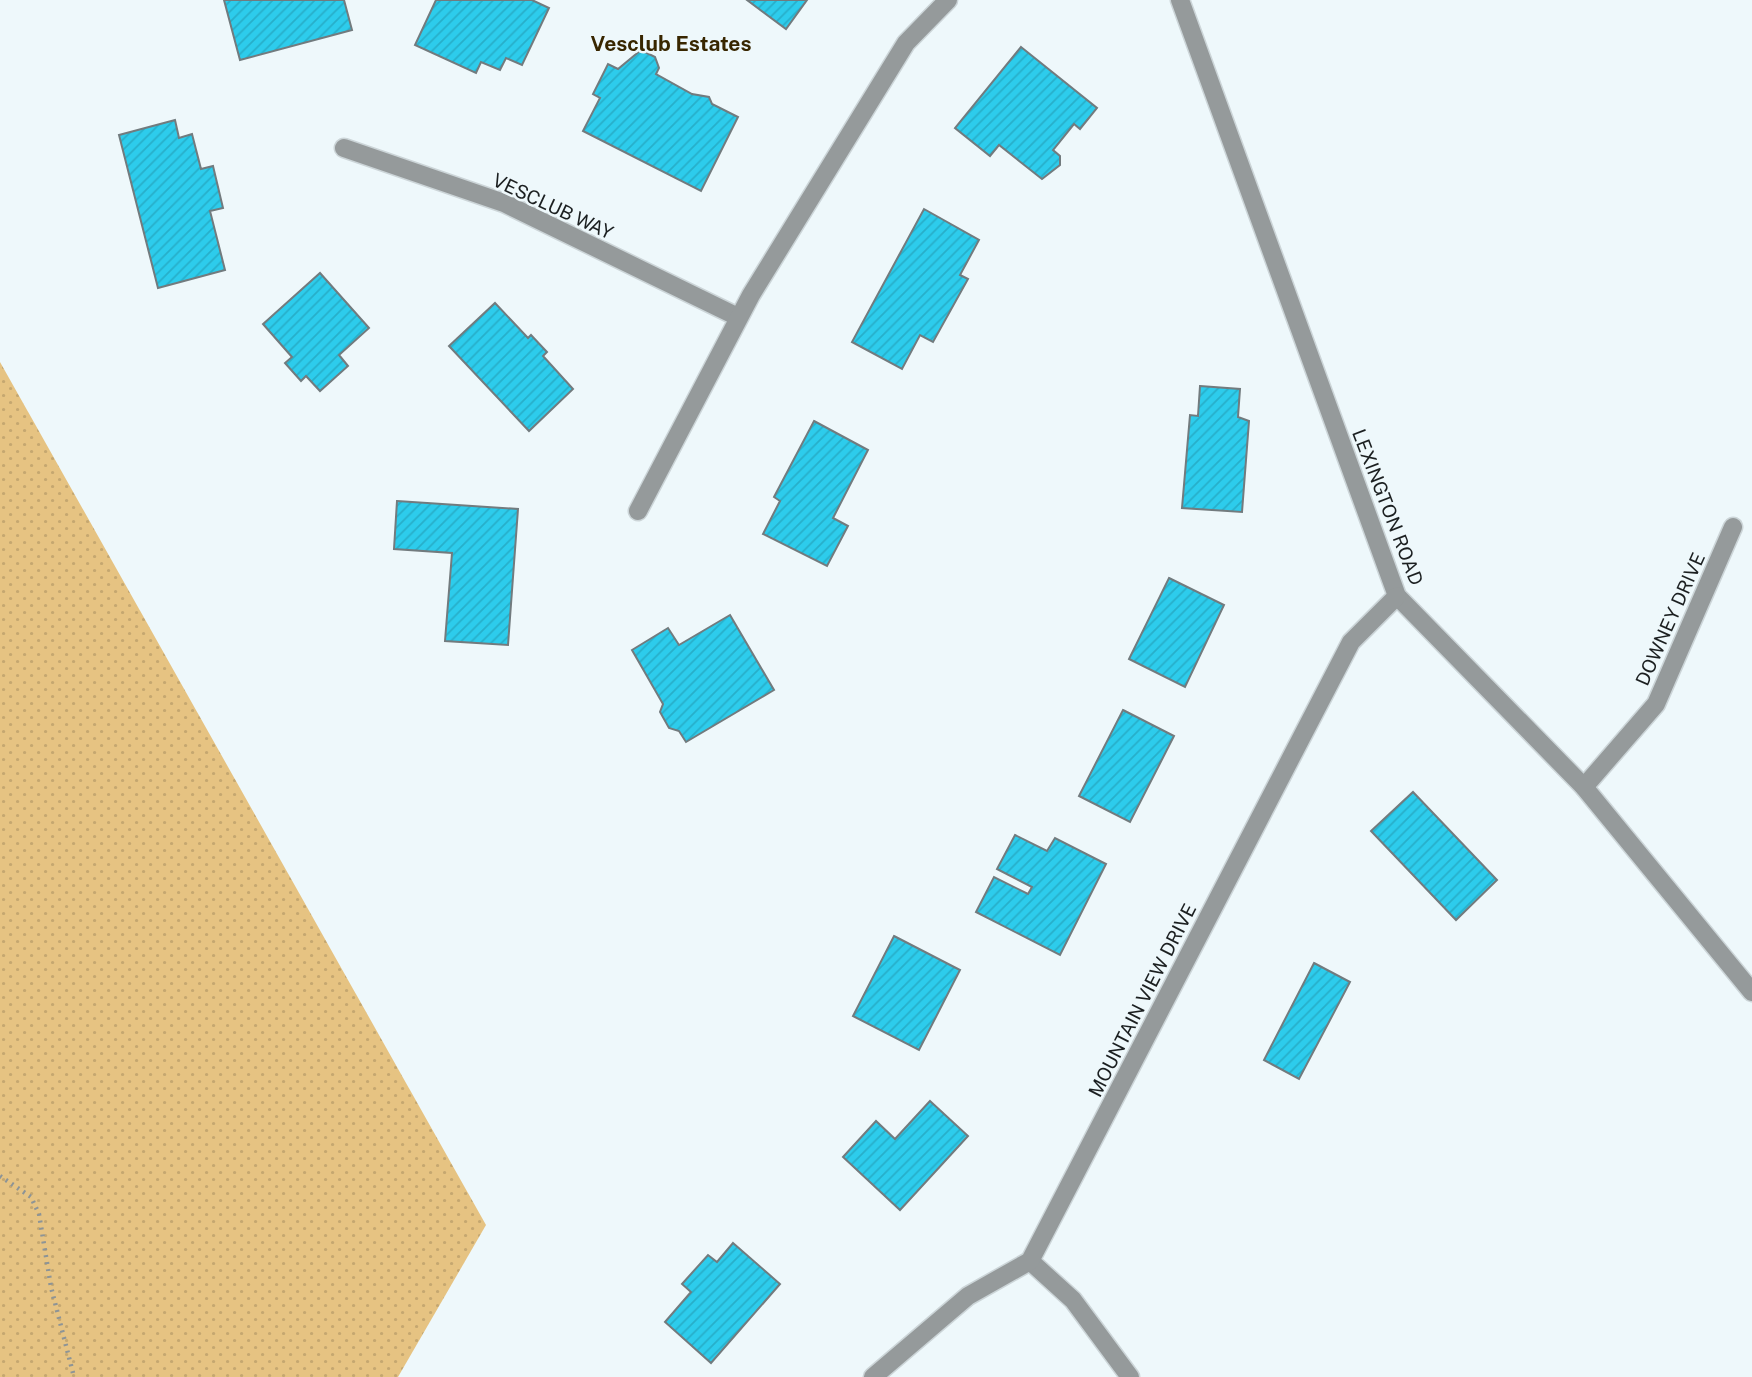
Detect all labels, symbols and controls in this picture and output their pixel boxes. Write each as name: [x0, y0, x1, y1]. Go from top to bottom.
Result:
district label: Vesclub Estates: [591, 31, 751, 56]
street label: VESCLUB WAY: [489, 168, 617, 244]
street label: LEXINGTON ROAD: [1348, 426, 1428, 588]
street label: DOWNEY DRIVE: [1631, 549, 1709, 689]
street label: MOUNTAIN VIEW DRIVE: [1084, 900, 1200, 1100]

